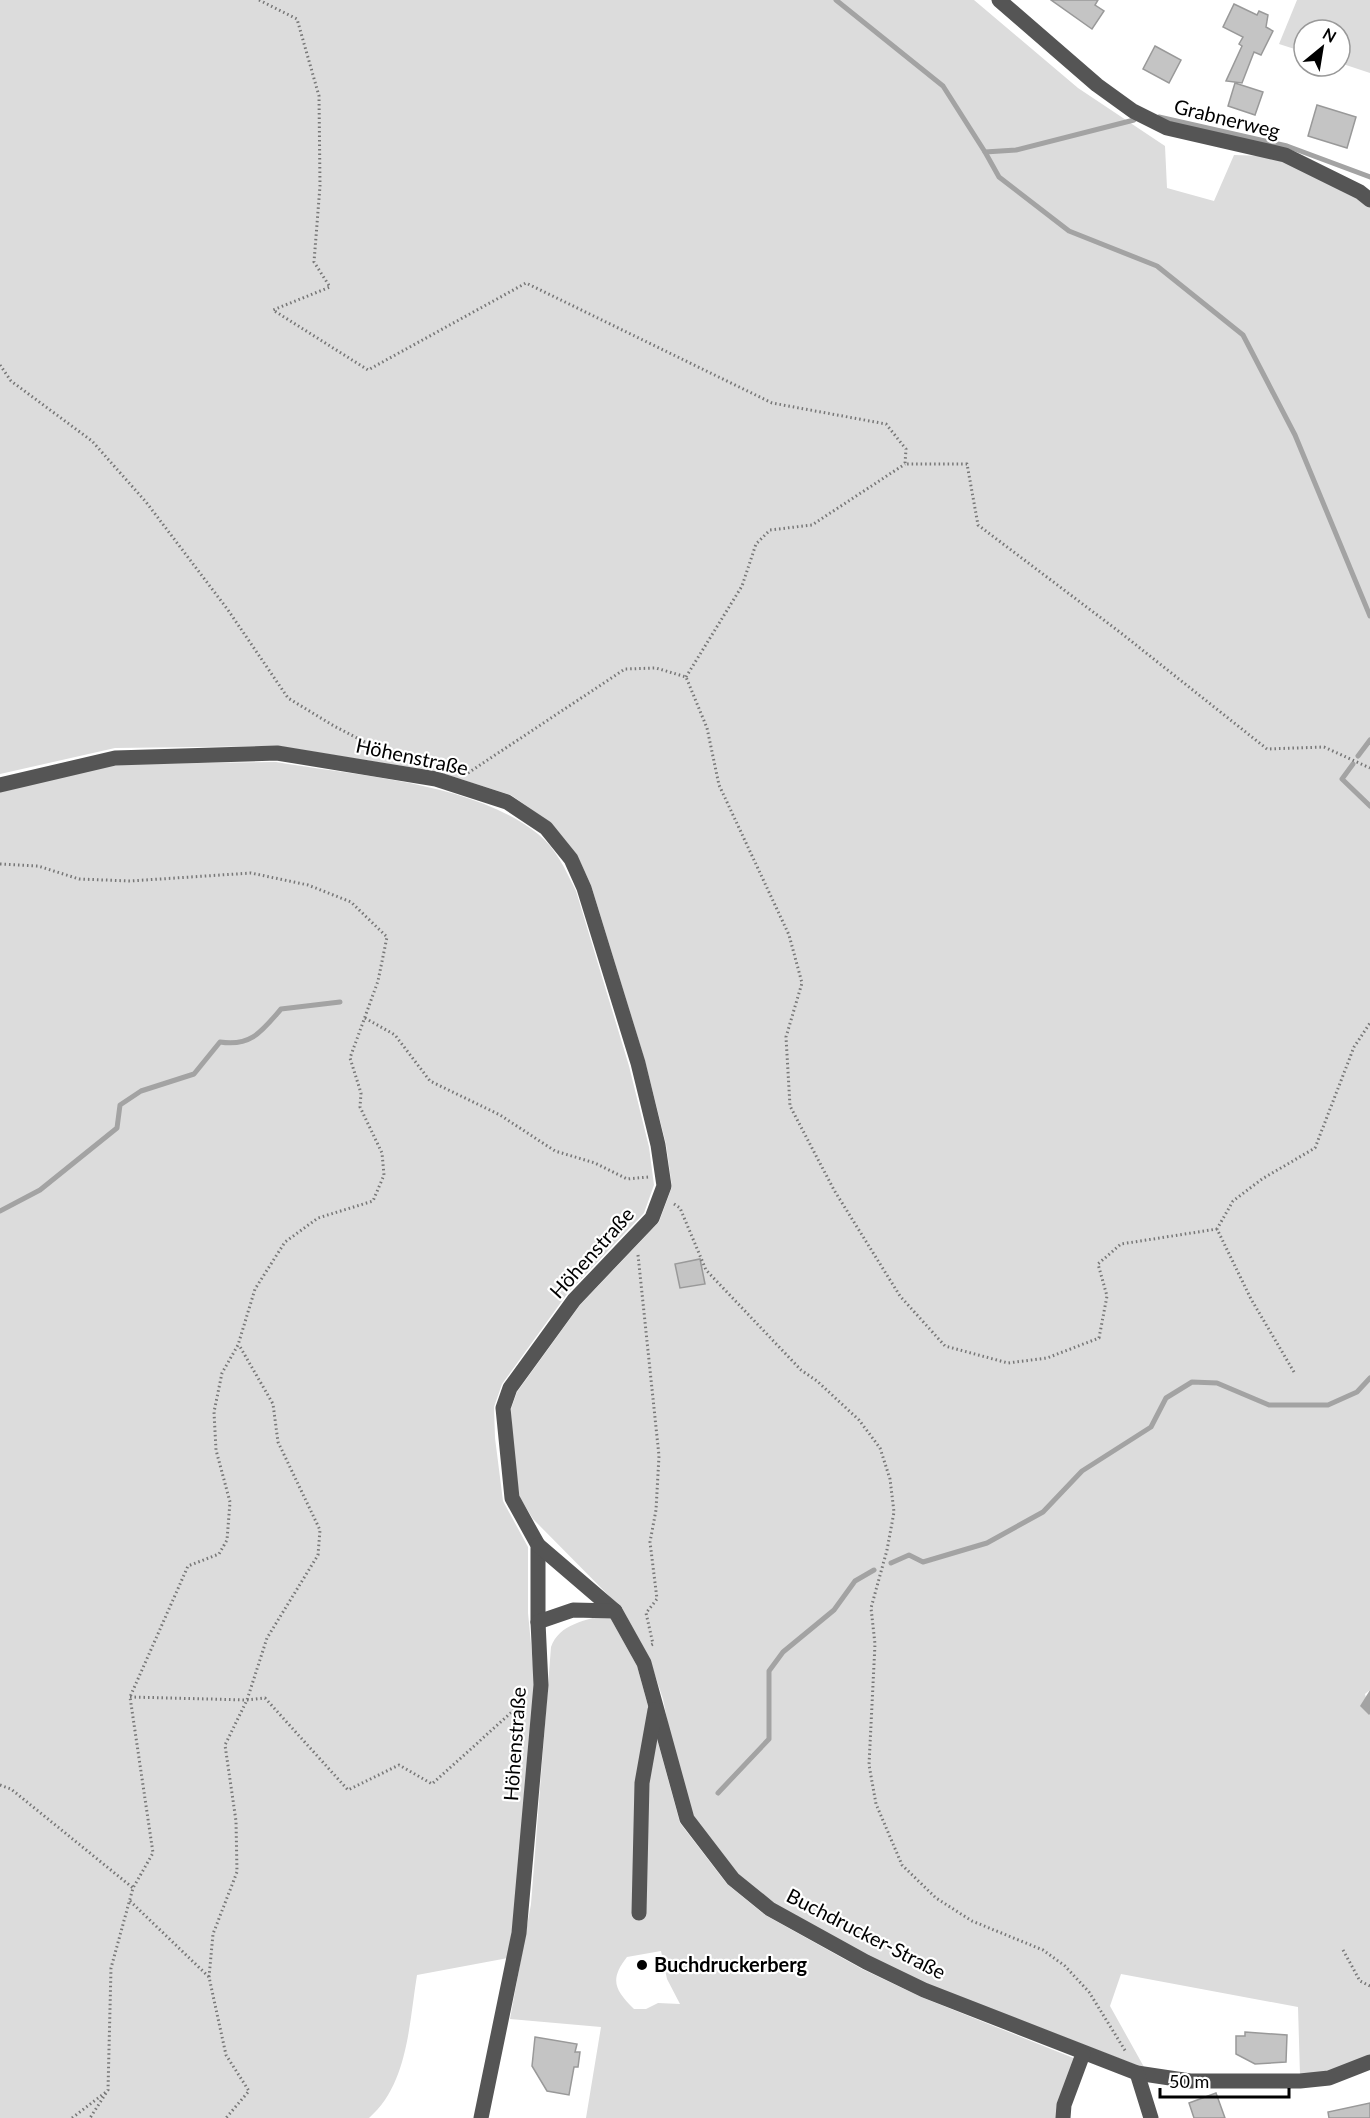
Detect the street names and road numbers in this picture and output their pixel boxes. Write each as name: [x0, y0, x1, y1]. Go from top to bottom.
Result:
street label: Grabnerweg: [1172, 93, 1283, 143]
street label: Höhenstraße: [354, 732, 471, 780]
street label: Höhenstraße: [544, 1202, 638, 1303]
street label: Höhenstraße: [498, 1686, 530, 1802]
street label: Buchdrucker-Straße: [783, 1883, 950, 1984]

